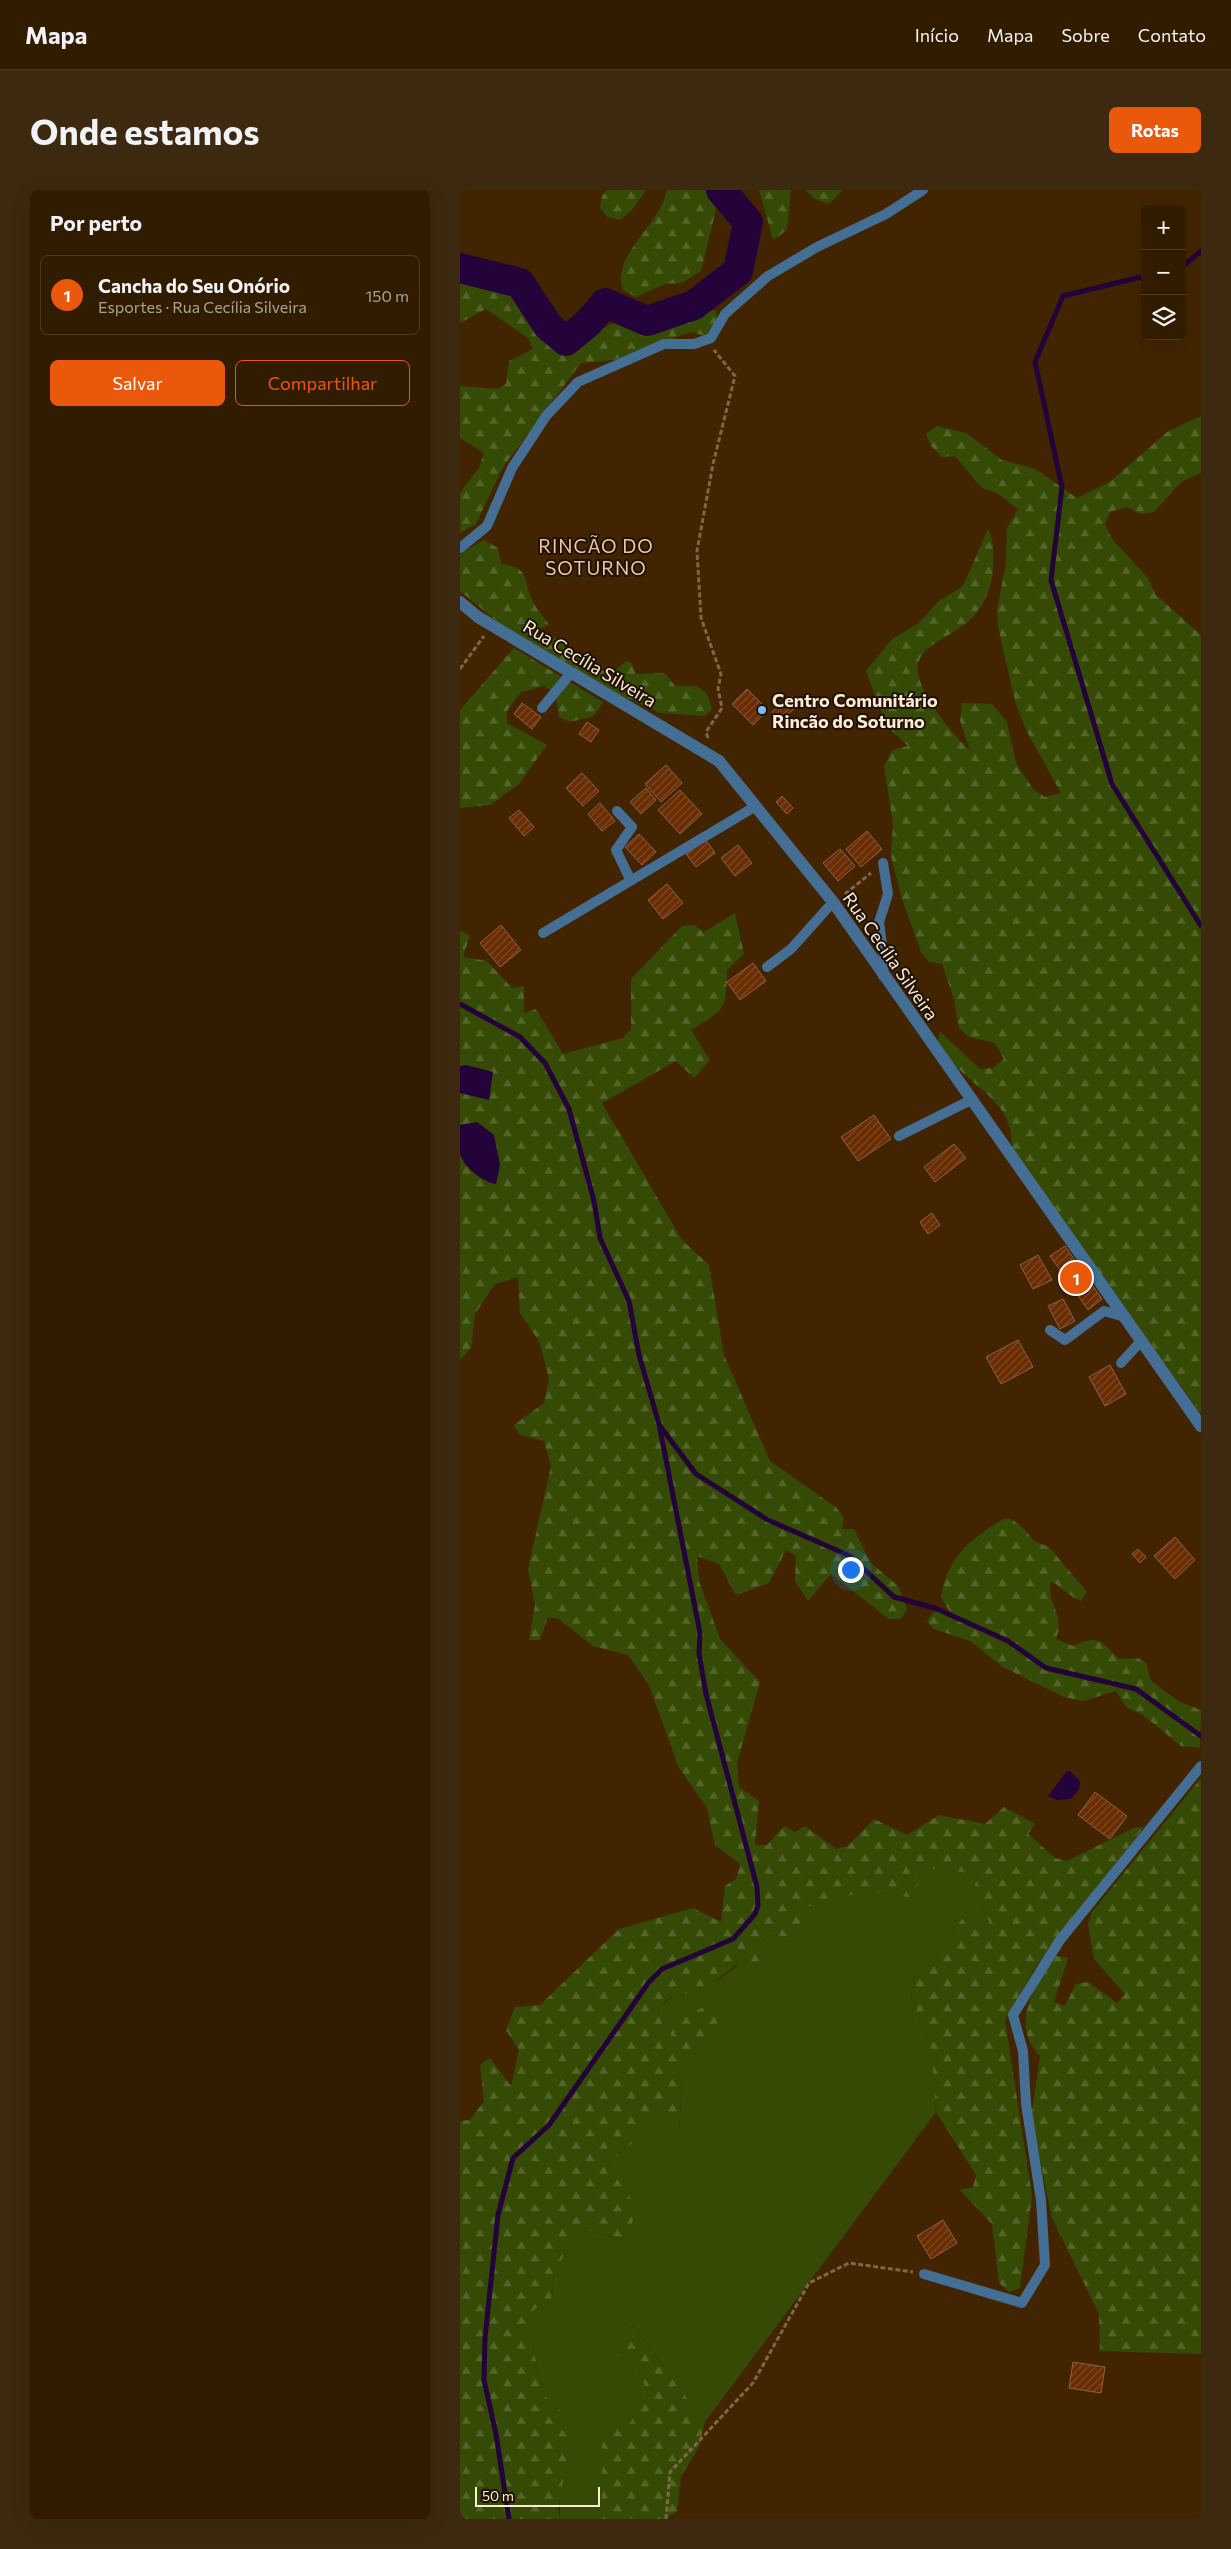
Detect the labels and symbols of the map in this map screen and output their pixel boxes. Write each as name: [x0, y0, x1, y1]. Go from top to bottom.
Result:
district label: RINCÃO DO SOTURNO: [538, 534, 654, 579]
street label: Rua Cecília Silveira: [519, 615, 661, 711]
place label: Centro Comunitário Rincão do Soturno: [772, 689, 938, 732]
marker: Centro Comunitário Rincão do Soturno: [756, 704, 768, 716]
street label: Rua Cecília Silveira: [839, 888, 943, 1024]
pin: 1: [1060, 1259, 1092, 1297]
your location: [838, 1557, 864, 1583]
scale bar: [475, 2484, 600, 2507]

